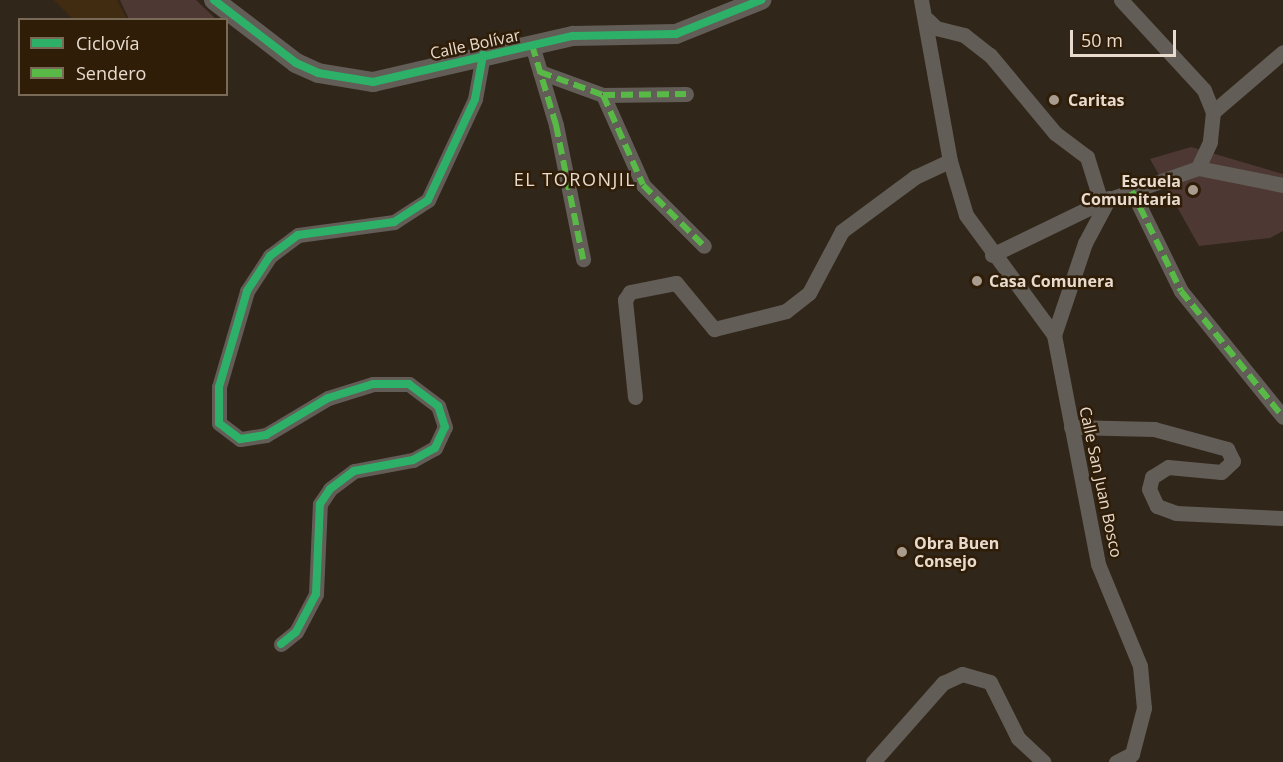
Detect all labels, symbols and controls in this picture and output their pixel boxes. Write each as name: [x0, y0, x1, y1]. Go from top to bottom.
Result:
legend: [18, 18, 228, 96]
scale bar: [1073, 18, 1180, 56]
street label: Calle Bolívar: [428, 25, 522, 63]
text: 50 m: [1081, 28, 1123, 52]
text: Ciclovía: [76, 31, 139, 55]
text: Sendero: [76, 61, 146, 85]
place label: Caritas: [1068, 90, 1125, 110]
marker: Caritas: [1045, 91, 1063, 109]
district label: EL TORONJIL: [514, 168, 636, 190]
place label: Escuela Comunitaria: [1081, 171, 1181, 209]
marker: Escuela Comunitaria: [1186, 183, 1200, 197]
place label: Casa Comunera: [989, 271, 1114, 291]
marker: Casa Comunera: [970, 274, 984, 288]
street label: Calle San Juan Bosco: [1076, 405, 1126, 559]
place label: Obra Buen Consejo: [914, 533, 999, 571]
marker: Obra Buen Consejo: [895, 545, 909, 559]

